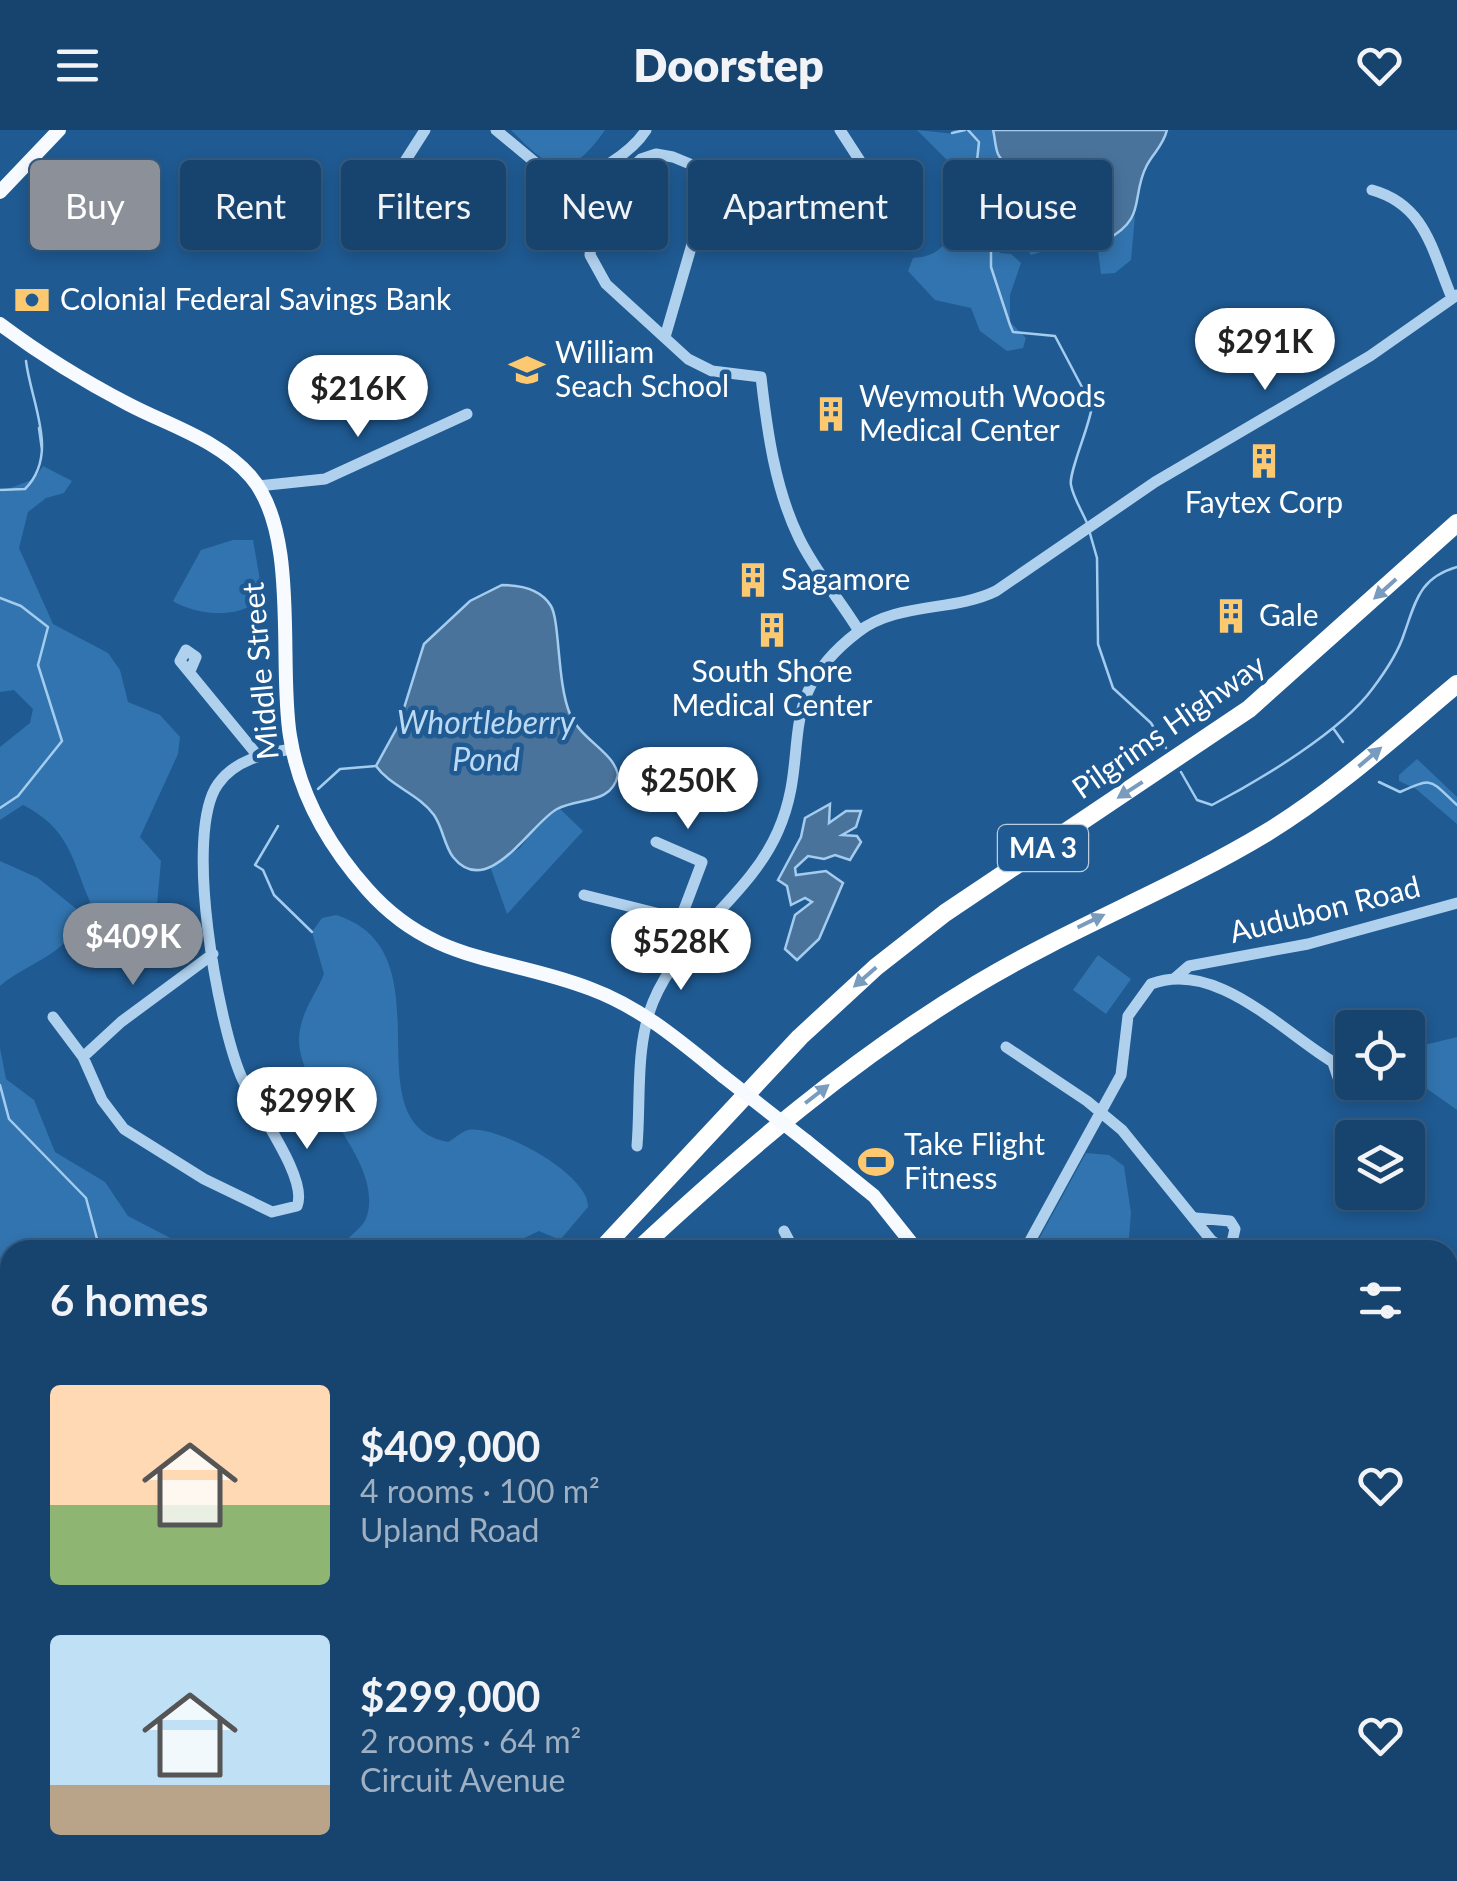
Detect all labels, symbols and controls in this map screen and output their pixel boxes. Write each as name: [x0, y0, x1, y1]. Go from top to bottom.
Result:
icon: menu: [50, 38, 105, 93]
text: Doorstep: [633, 38, 824, 92]
icon: heart: [1352, 38, 1407, 93]
chip: Buy: [30, 160, 160, 250]
chip: Rent: [180, 160, 321, 250]
chip: Filters: [341, 160, 506, 250]
chip: New: [526, 160, 668, 250]
chip: Apartment: [688, 160, 923, 250]
chip: House: [943, 160, 1112, 250]
place label: Colonial Federal Savings Bank: [60, 280, 452, 316]
bank icon: Colonial Federal Savings Bank: [13, 281, 51, 319]
pin: $291K: [1195, 308, 1335, 393]
text: $291K: [1217, 321, 1313, 360]
place label: William Seach School: [555, 333, 729, 403]
school or university icon: William Seach School: [508, 351, 546, 389]
pin: $216K: [288, 355, 428, 440]
text: $216K: [310, 368, 406, 407]
place label: Weymouth Woods Medical Center: [859, 377, 1106, 447]
building icon: Weymouth Woods Medical Center: [812, 395, 850, 433]
building icon: Faytex Corp: [1245, 442, 1283, 480]
place label: Faytex Corp: [1185, 483, 1343, 519]
place label: Sagamore: [781, 560, 910, 596]
building icon: Sagamore: [734, 561, 772, 599]
one-way arrow: [1373, 577, 1397, 600]
street label: Middle Street: [233, 581, 285, 761]
place label: Gale: [1259, 596, 1319, 632]
building icon: Gale: [1212, 597, 1250, 635]
building icon: South Shore Medical Center: [753, 611, 791, 649]
street label: Pilgrims Highway: [1065, 645, 1272, 805]
place label: South Shore Medical Center: [672, 652, 872, 722]
water label: Whortleberry Pond: [397, 702, 576, 778]
pin: $250K: [618, 747, 758, 832]
one-way arrow: [1358, 747, 1383, 768]
text: $250K: [640, 760, 736, 799]
one-way arrow: [1117, 781, 1144, 799]
road number: MA 3: [998, 825, 1088, 871]
street label: Audubon Road: [1226, 867, 1423, 949]
pin: $409K: [63, 903, 203, 988]
pin: $528K: [611, 908, 751, 993]
one-way arrow: [1077, 913, 1106, 930]
text: $409K: [85, 916, 181, 955]
text: $528K: [633, 921, 729, 960]
one-way arrow: [852, 965, 877, 987]
map controls: [1335, 1010, 1425, 1210]
button: locate: [1335, 1010, 1425, 1100]
pin: $299K: [237, 1067, 377, 1152]
text: $299K: [259, 1080, 355, 1119]
one-way arrow: [804, 1084, 829, 1105]
button: layers: [1335, 1120, 1425, 1210]
place label: Take Flight Fitness: [904, 1125, 1045, 1195]
sports icon: Take Flight Fitness: [857, 1143, 895, 1181]
icon: filters: [1353, 1273, 1408, 1328]
text: 6 homes: [50, 1275, 208, 1325]
text: $409,000: [360, 1421, 540, 1471]
icon: home: [130, 1425, 250, 1545]
icon: heart: [1353, 1458, 1408, 1513]
text: 4 rooms · 100 m²: [360, 1471, 600, 1510]
text: Upland Road: [360, 1510, 539, 1549]
text: $299,000: [360, 1671, 540, 1721]
icon: home: [130, 1675, 250, 1795]
icon: heart: [1353, 1708, 1408, 1763]
text: 2 rooms · 64 m²: [360, 1721, 581, 1760]
text: Circuit Avenue: [360, 1760, 565, 1799]

